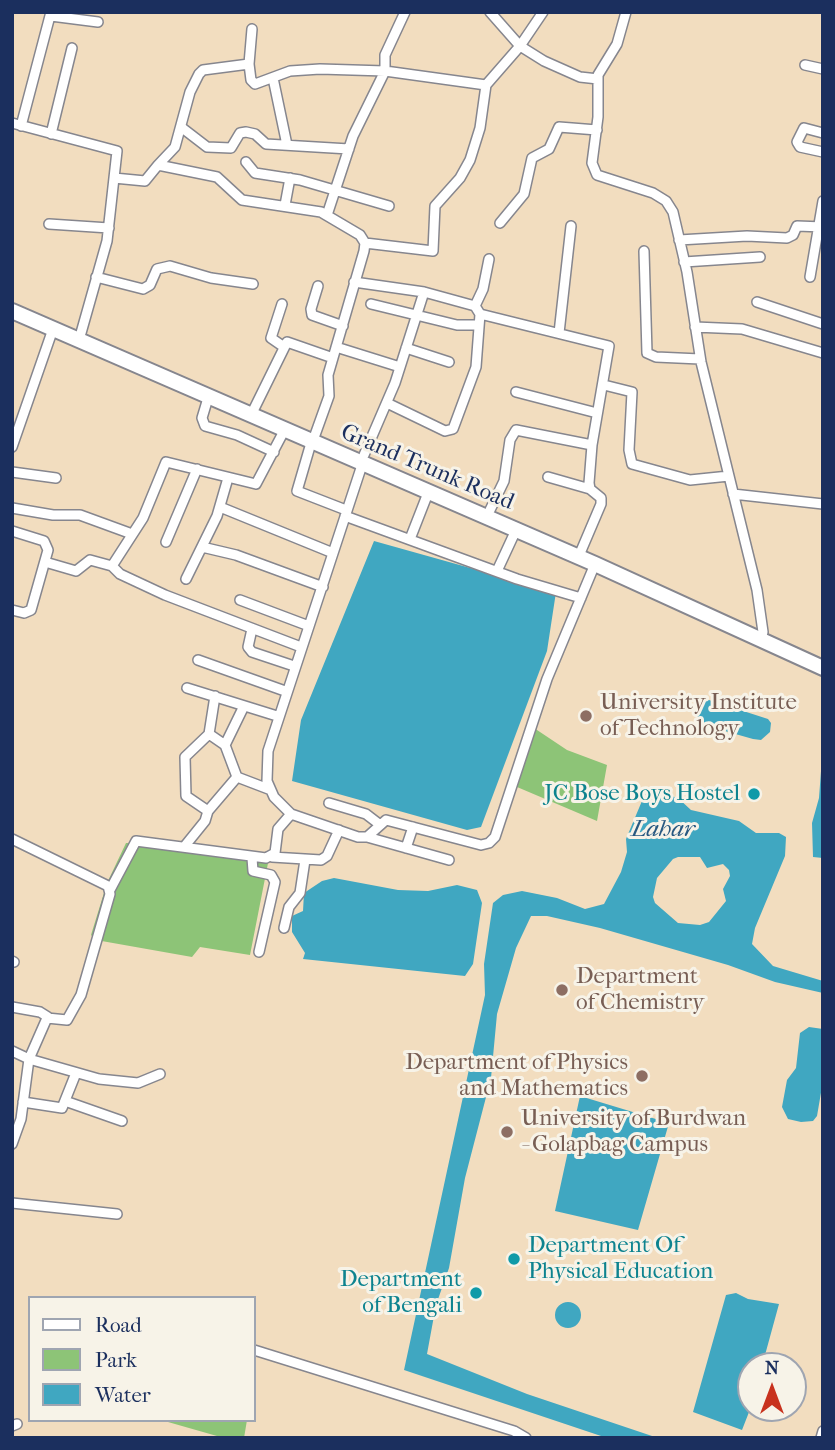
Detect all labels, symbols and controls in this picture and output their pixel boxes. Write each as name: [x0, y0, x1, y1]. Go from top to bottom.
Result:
street label: Grand Trunk Road: [336, 419, 518, 517]
place label: University Institute of Technology: [600, 689, 797, 743]
marker: University Institute of Technology: [578, 708, 594, 724]
place label: JC Bose Boys Hostel: [544, 780, 740, 808]
marker: JC Bose Boys Hostel: [746, 786, 762, 802]
water label: Lahar: [631, 816, 695, 844]
place label: Department of Chemistry: [576, 963, 704, 1017]
marker: Department of Chemistry: [554, 982, 570, 998]
place label: Department of Physics and Mathematics: [405, 1049, 628, 1103]
marker: Department of Physics and Mathematics: [634, 1068, 650, 1084]
place label: University of Burdwan - Golapbag Campus: [521, 1105, 746, 1159]
marker: University of Burdwan - Golapbag Campus: [499, 1124, 515, 1140]
place label: Department Of Physical Education: [528, 1232, 713, 1286]
marker: Department Of Physical Education: [506, 1251, 522, 1267]
place label: Department of Bengali: [340, 1266, 462, 1320]
marker: Department of Bengali: [468, 1285, 484, 1301]
legend: [28, 1296, 256, 1422]
text: Road: [95, 1313, 142, 1337]
text: Park: [95, 1348, 137, 1372]
north arrow: [737, 1352, 807, 1422]
text: N: [765, 1357, 779, 1379]
text: Water: [95, 1383, 151, 1407]

